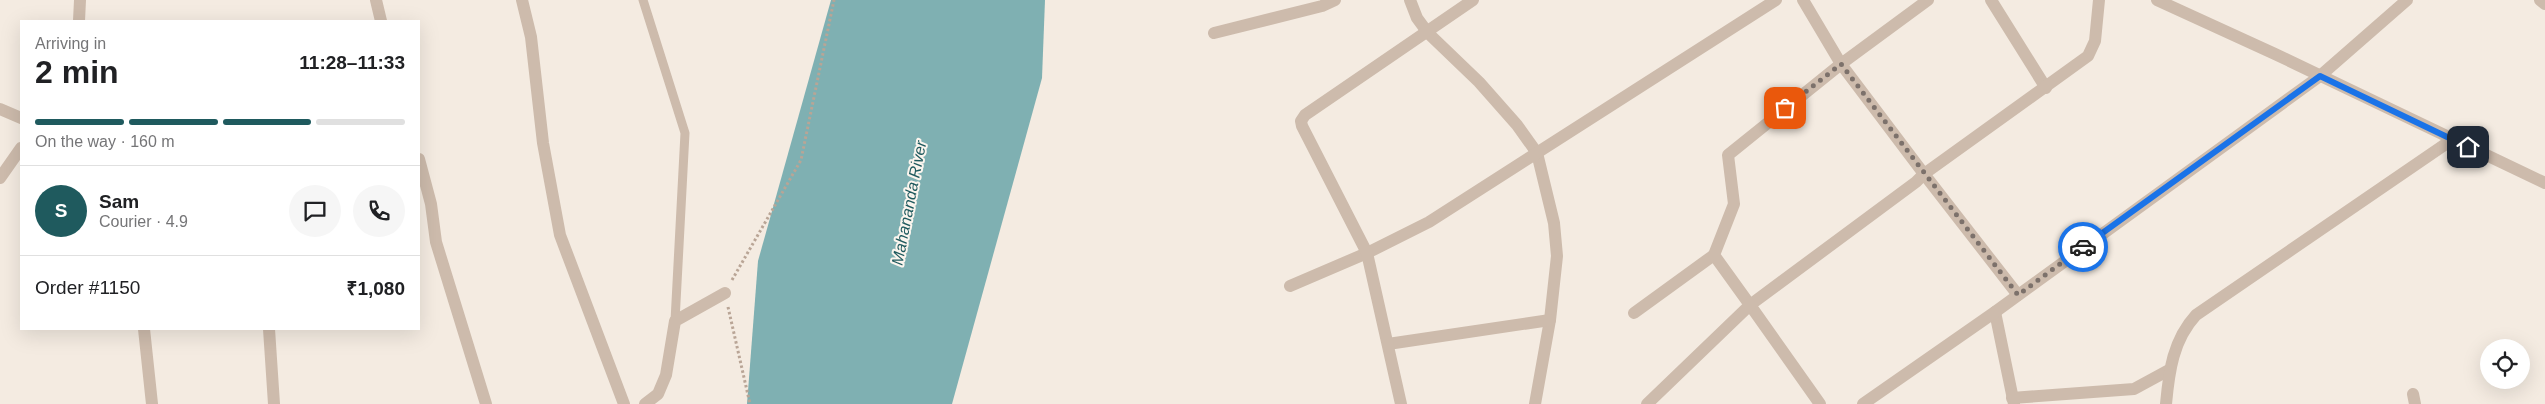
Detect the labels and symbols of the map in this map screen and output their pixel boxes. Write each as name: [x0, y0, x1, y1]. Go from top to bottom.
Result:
pin: [1764, 87, 1806, 129]
pin: [2447, 126, 2489, 168]
water label: Mahananda River: [889, 139, 930, 267]
courier: [2058, 222, 2108, 272]

